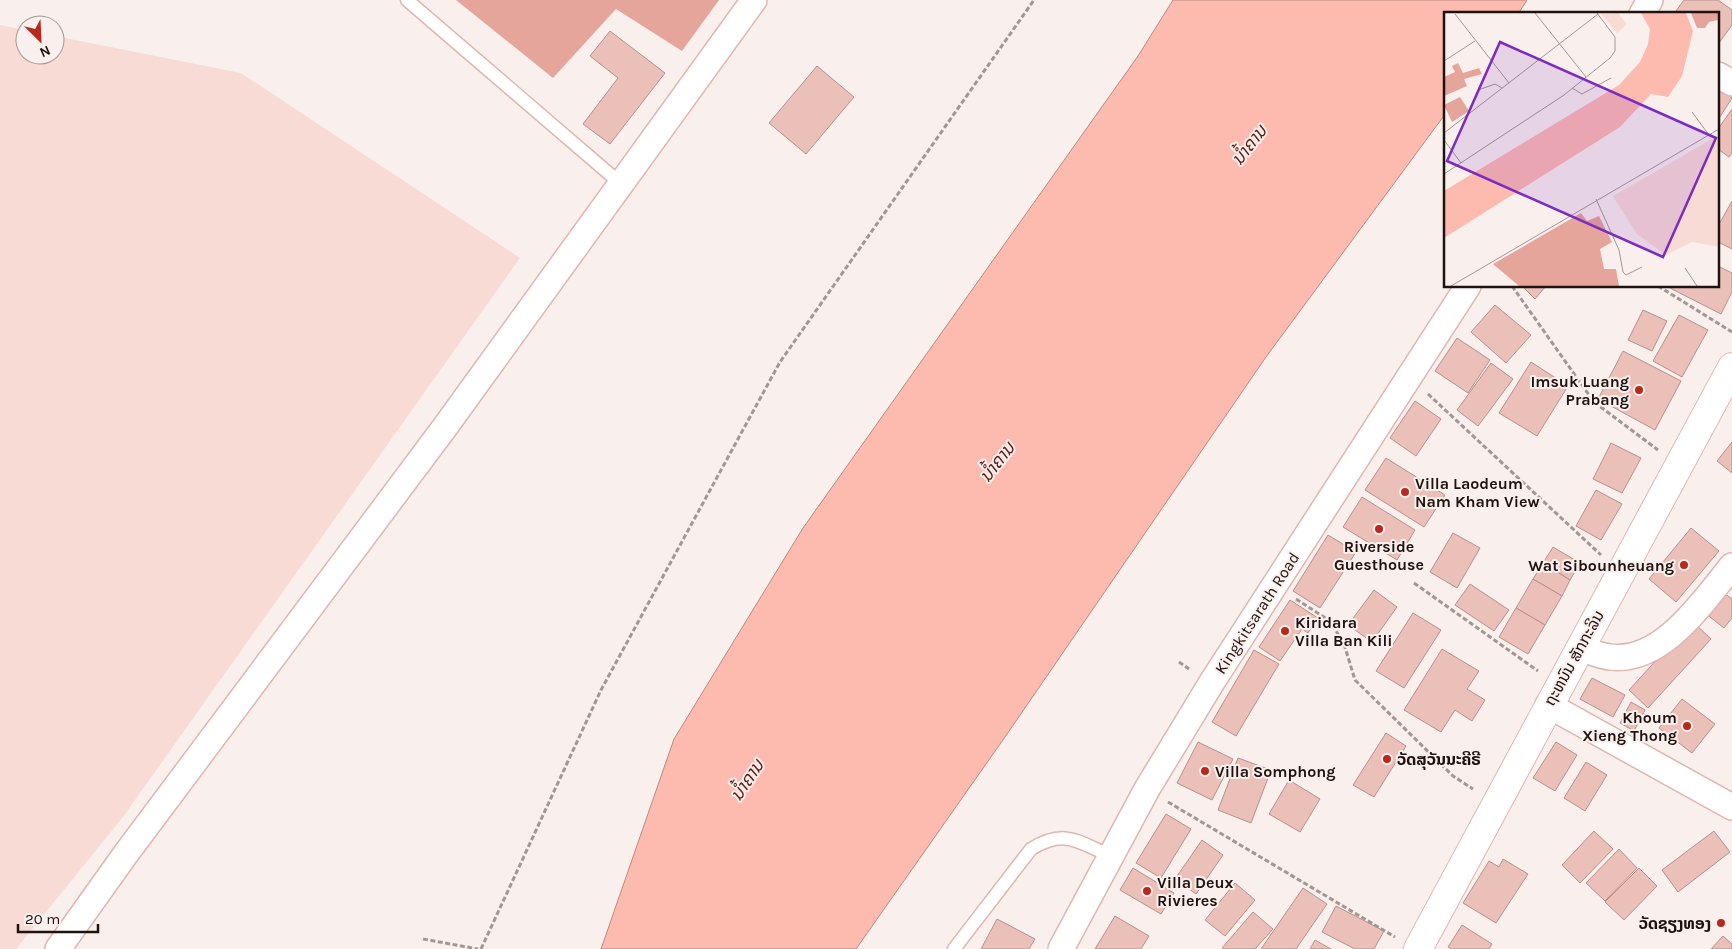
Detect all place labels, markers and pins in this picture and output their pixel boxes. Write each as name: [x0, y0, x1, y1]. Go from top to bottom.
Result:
place label: Imsuk Luang Prabang: [1530, 372, 1629, 409]
marker: Imsuk Luang Prabang: [1633, 384, 1645, 396]
place label: Villa Laodeum Nam Kham View: [1415, 474, 1540, 511]
marker: Villa Laodeum Nam Kham View: [1399, 486, 1411, 498]
marker: Riverside Guesthouse: [1373, 523, 1385, 535]
place label: Riverside Guesthouse: [1334, 537, 1424, 574]
place label: Wat Sibounheuang: [1528, 556, 1674, 575]
marker: Wat Sibounheuang: [1678, 559, 1690, 571]
place label: Kiridara Villa Ban Kili: [1295, 613, 1393, 650]
marker: Kiridara Villa Ban Kili: [1279, 625, 1291, 637]
place label: Khoum Xieng Thong: [1582, 708, 1677, 745]
marker: Khoum Xieng Thong: [1681, 720, 1693, 732]
place label: ວັດສຸວັນນະຄີຣີ: [1397, 750, 1481, 770]
marker: ວັດສຸວັນນະຄີຣີ: [1381, 753, 1393, 765]
place label: Villa Somphong: [1215, 762, 1336, 781]
marker: Villa Somphong: [1199, 765, 1211, 777]
place label: Villa Deux Rivieres: [1157, 873, 1234, 910]
marker: Villa Deux Rivieres: [1141, 885, 1153, 897]
place label: ວັດຊຽງທອງ: [1639, 914, 1711, 933]
marker: ວັດຊຽງທອງ: [1715, 917, 1727, 929]

